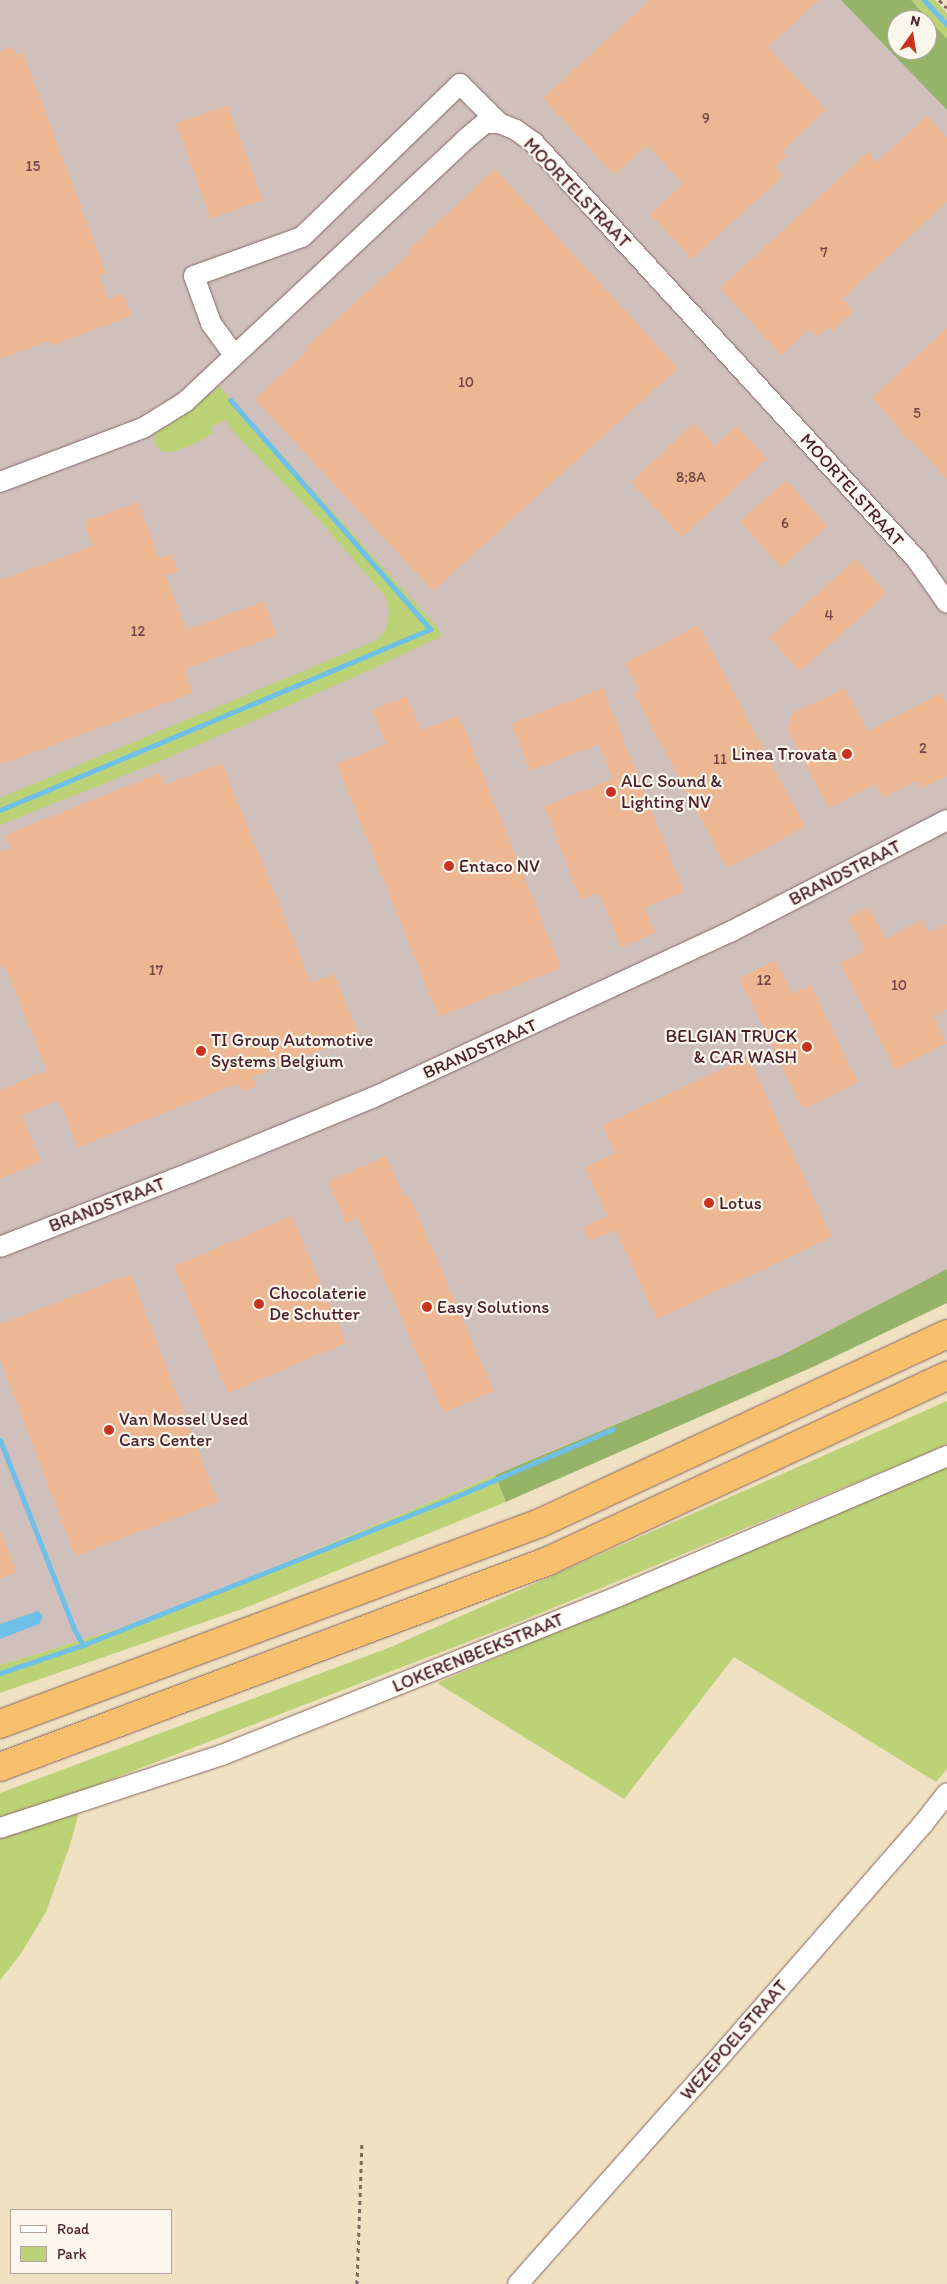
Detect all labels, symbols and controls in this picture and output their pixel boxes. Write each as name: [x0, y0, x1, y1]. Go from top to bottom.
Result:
north arrow: [887, 10, 937, 60]
text: N: [909, 12, 922, 30]
house number: 9: [702, 110, 710, 128]
street label: MOORTELSTRAAT: [519, 133, 635, 253]
house number: 15: [26, 158, 40, 176]
house number: 7: [820, 244, 828, 262]
house number: 10: [458, 374, 474, 392]
house number: 5: [913, 405, 921, 423]
street label: MOORTELSTRAAT: [796, 429, 908, 551]
house number: 8;8A: [676, 469, 706, 487]
house number: 6: [781, 515, 789, 533]
house number: 4: [824, 607, 834, 625]
house number: 12: [131, 623, 145, 641]
house number: 2: [919, 740, 927, 758]
place label: Linea Trovata: [733, 743, 837, 765]
marker: Linea Trovata: [841, 748, 853, 760]
house number: 11: [713, 751, 727, 769]
place label: ALC Sound & Lighting NV: [621, 771, 722, 814]
marker: ALC Sound & Lighting NV: [605, 786, 617, 798]
street label: BRANDSTRAAT: [785, 836, 905, 910]
place label: Entaco NV: [459, 855, 540, 877]
marker: Entaco NV: [443, 860, 455, 872]
house number: 17: [149, 962, 163, 980]
house number: 12: [757, 972, 771, 990]
house number: 10: [891, 977, 907, 995]
street label: BRANDSTRAAT: [420, 1014, 540, 1084]
place label: BELGIAN TRUCK & CAR WASH: [665, 1026, 797, 1068]
place label: TI Group Automotive Systems Belgium: [211, 1030, 373, 1072]
marker: BELGIAN TRUCK & CAR WASH: [801, 1041, 813, 1053]
marker: TI Group Automotive Systems Belgium: [195, 1045, 207, 1057]
street label: BRANDSTRAAT: [46, 1173, 168, 1237]
place label: Lotus: [719, 1192, 762, 1214]
marker: Lotus: [703, 1197, 715, 1209]
place label: Chocolaterie De Schutter: [269, 1283, 367, 1326]
place label: Easy Solutions: [437, 1296, 550, 1318]
marker: Chocolaterie De Schutter: [253, 1298, 265, 1310]
marker: Easy Solutions: [421, 1301, 433, 1313]
place label: Van Mossel Used Cars Center: [119, 1409, 248, 1452]
marker: Van Mossel Used Cars Center: [103, 1424, 115, 1436]
street label: LOKERENBEEKSTRAAT: [389, 1609, 567, 1697]
street label: WEZEPOELSTRAAT: [676, 1975, 792, 2105]
legend: [10, 2209, 172, 2274]
text: Road: [57, 2220, 89, 2238]
text: Park: [57, 2245, 87, 2263]

